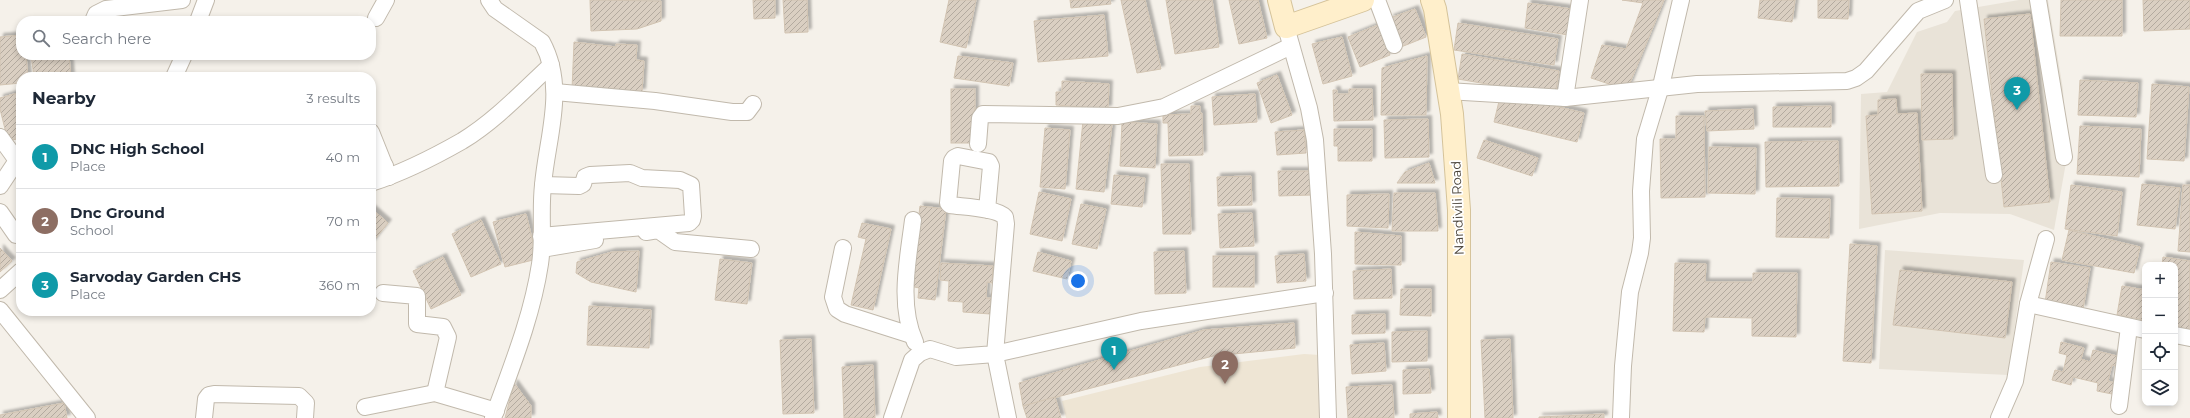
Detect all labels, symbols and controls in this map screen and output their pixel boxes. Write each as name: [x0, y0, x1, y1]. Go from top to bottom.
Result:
search box: [16, 16, 376, 60]
icon: search: [30, 27, 52, 49]
text: Search here: [62, 29, 151, 48]
pin: 3: [2004, 77, 2030, 110]
text: Nearby: [32, 88, 96, 108]
text: 3 results: [306, 90, 360, 106]
text: DNC High School: [70, 139, 204, 158]
text: 1: [42, 149, 48, 165]
text: 40 m: [326, 149, 360, 165]
text: Place: [70, 158, 106, 174]
street label: Nandivili Road: [1447, 161, 1467, 255]
text: Dnc Ground: [70, 203, 165, 222]
text: 2: [41, 213, 49, 229]
text: 70 m: [327, 213, 360, 229]
text: School: [70, 222, 114, 238]
map controls: [2142, 262, 2178, 406]
button: +: [2142, 262, 2178, 298]
text: Sarvoday Garden CHS: [70, 267, 241, 286]
your location: [1068, 271, 1088, 291]
text: 3: [41, 277, 49, 293]
text: 360 m: [319, 277, 360, 293]
text: Place: [70, 286, 106, 302]
button: −: [2142, 298, 2178, 334]
button: locate: [2142, 334, 2178, 370]
pin: 1: [1101, 337, 1127, 370]
pin: 2: [1212, 351, 1238, 384]
button: layers: [2142, 370, 2178, 406]

